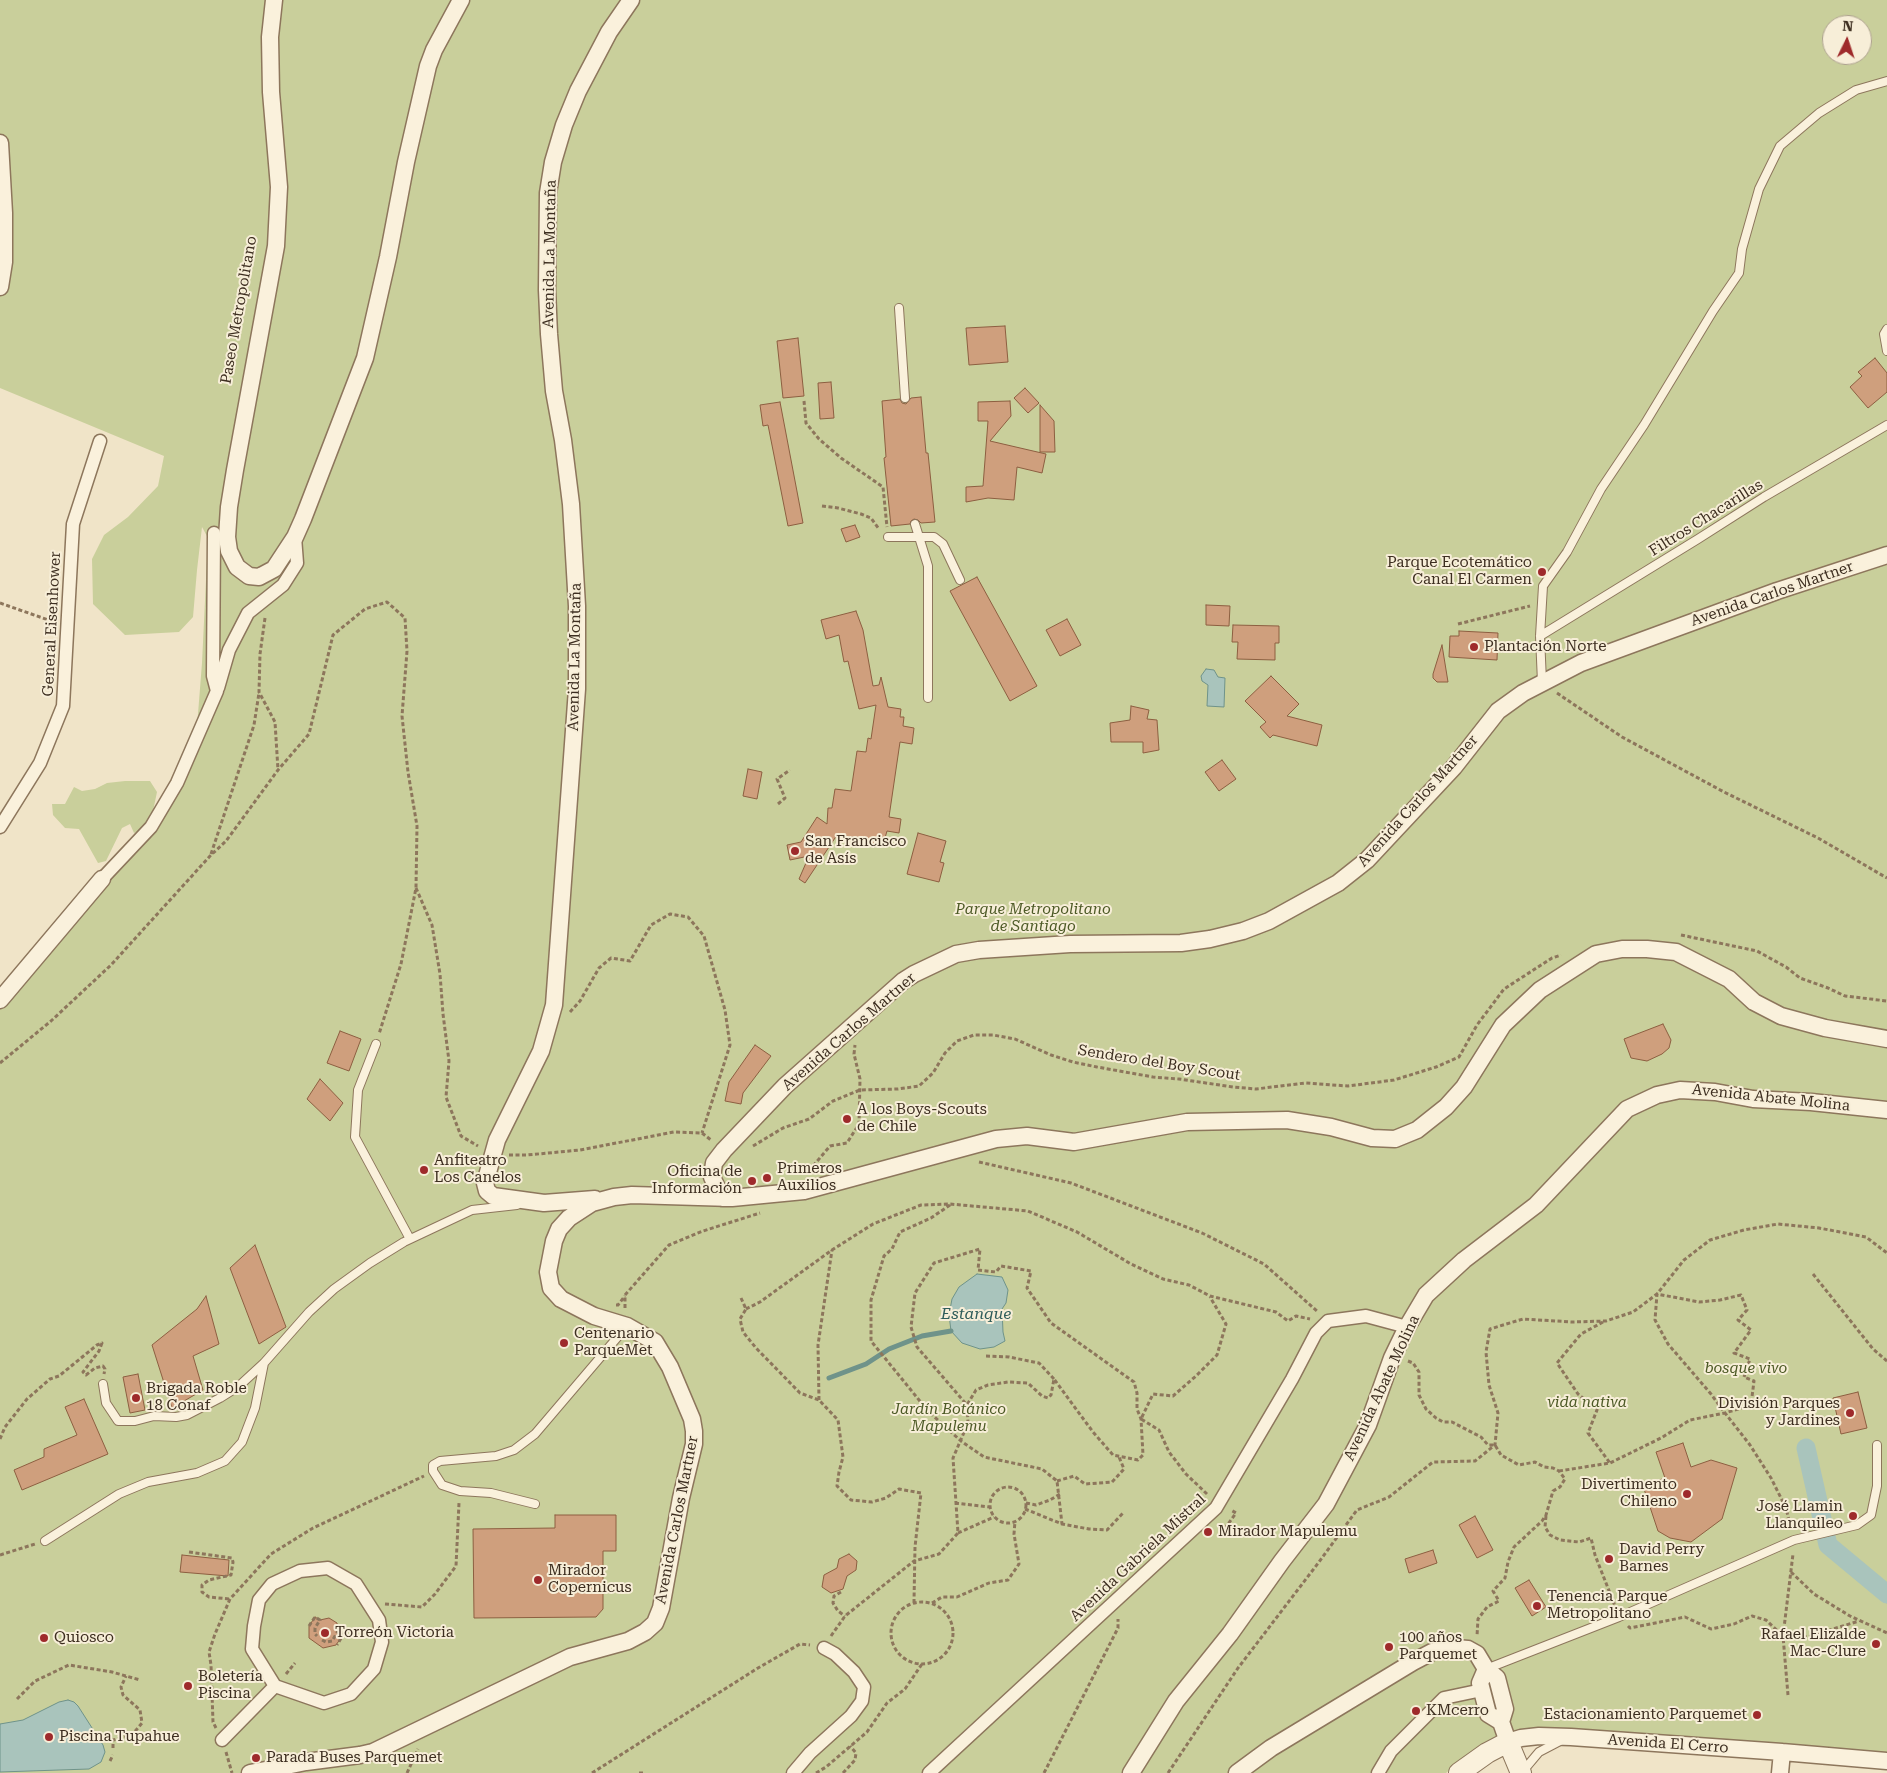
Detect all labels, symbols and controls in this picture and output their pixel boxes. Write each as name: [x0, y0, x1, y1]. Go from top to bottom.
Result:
north arrow: [1822, 15, 1872, 65]
text: N: [1842, 18, 1854, 34]
street label: Avenida La Montaña: [540, 180, 560, 328]
street label: Paseo Metropolitano: [217, 235, 261, 385]
street label: Filtros Chacarillas: [1646, 476, 1766, 560]
street label: General Eisenhower: [39, 551, 65, 697]
place label: Parque Ecotemático Canal El Carmen: [1387, 554, 1532, 589]
street label: Avenida Carlos Martner: [1688, 558, 1856, 630]
marker: Parque Ecotemático Canal El Carmen: [1536, 566, 1548, 578]
street label: Avenida La Montaña: [565, 583, 585, 731]
place label: Plantación Norte: [1484, 638, 1606, 656]
marker: Plantación Norte: [1468, 641, 1480, 653]
street label: Avenida Carlos Martner: [1354, 732, 1482, 870]
place label: San Francisco de Asís: [805, 833, 907, 868]
marker: San Francisco de Asís: [789, 845, 801, 857]
park label: Parque Metropolitano de Santiago: [955, 901, 1111, 936]
street label: Avenida Carlos Martner: [779, 969, 919, 1095]
street label: Sendero del Boy Scout: [1076, 1041, 1242, 1085]
street label: Avenida Abate Molina: [1691, 1081, 1851, 1115]
place label: A los Boys-Scouts de Chile: [857, 1101, 987, 1136]
marker: A los Boys-Scouts de Chile: [841, 1113, 853, 1125]
place label: Anfiteatro Los Canelos: [434, 1152, 521, 1187]
place label: Primeros Auxilios: [777, 1160, 842, 1195]
place label: Oficina de Información: [652, 1163, 742, 1198]
marker: Anfiteatro Los Canelos: [418, 1164, 430, 1176]
marker: Primeros Auxilios: [761, 1172, 773, 1184]
marker: Oficina de Información: [746, 1175, 758, 1187]
water label: Estanque: [941, 1304, 1011, 1324]
street label: Avenida Abate Molina: [1340, 1312, 1424, 1464]
place label: Centenario ParqueMet: [574, 1325, 654, 1360]
marker: Centenario ParqueMet: [558, 1337, 570, 1349]
park label: bosque vivo: [1705, 1360, 1787, 1378]
place label: Brigada Roble 18 Conaf: [146, 1380, 247, 1415]
marker: Brigada Roble 18 Conaf: [130, 1392, 142, 1404]
park label: vida nativa: [1547, 1394, 1627, 1412]
place label: División Parques y Jardines: [1718, 1395, 1840, 1430]
park label: Jardín Botánico Mapulemu: [892, 1401, 1006, 1436]
marker: División Parques y Jardines: [1844, 1407, 1856, 1419]
street label: Avenida Carlos Martner: [652, 1434, 702, 1606]
place label: Divertimento Chileno: [1581, 1476, 1677, 1511]
marker: Divertimento Chileno: [1681, 1488, 1693, 1500]
street label: Avenida Gabriela Mistral: [1067, 1491, 1209, 1625]
place label: José Llamin Llanquileo: [1756, 1498, 1843, 1533]
marker: José Llamin Llanquileo: [1847, 1510, 1859, 1522]
place label: Mirador Mapulemu: [1218, 1523, 1357, 1541]
marker: Mirador Mapulemu: [1202, 1526, 1214, 1538]
place label: David Perry Barnes: [1619, 1541, 1704, 1576]
marker: David Perry Barnes: [1603, 1553, 1615, 1565]
place label: Mirador Copernicus: [548, 1562, 632, 1597]
marker: Mirador Copernicus: [532, 1574, 544, 1586]
place label: Tenencia Parque Metropolitano: [1547, 1588, 1667, 1623]
marker: Tenencia Parque Metropolitano: [1531, 1600, 1543, 1612]
place label: Torreón Victoria: [335, 1624, 454, 1642]
place label: Rafael Elizalde Mac-Clure: [1761, 1626, 1866, 1661]
marker: Torreón Victoria: [319, 1627, 331, 1639]
place label: Quiosco: [54, 1629, 114, 1647]
place label: 100 años Parquemet: [1399, 1629, 1477, 1664]
marker: Quiosco: [38, 1632, 50, 1644]
marker: Rafael Elizalde Mac-Clure: [1870, 1638, 1882, 1650]
marker: 100 años Parquemet: [1383, 1641, 1395, 1653]
place label: Boletería Piscina: [198, 1668, 263, 1703]
marker: Boletería Piscina: [182, 1680, 194, 1692]
place label: KMcerro: [1426, 1702, 1489, 1720]
marker: KMcerro: [1410, 1705, 1422, 1717]
place label: Estacionamiento Parquemet: [1544, 1706, 1747, 1724]
marker: Estacionamiento Parquemet: [1751, 1709, 1763, 1721]
place label: Piscina Tupahue: [59, 1728, 180, 1746]
marker: Piscina Tupahue: [43, 1731, 55, 1743]
street label: Avenida El Cerro: [1607, 1731, 1729, 1757]
place label: Parada Buses Parquemet: [266, 1749, 442, 1767]
marker: Parada Buses Parquemet: [250, 1752, 262, 1764]

